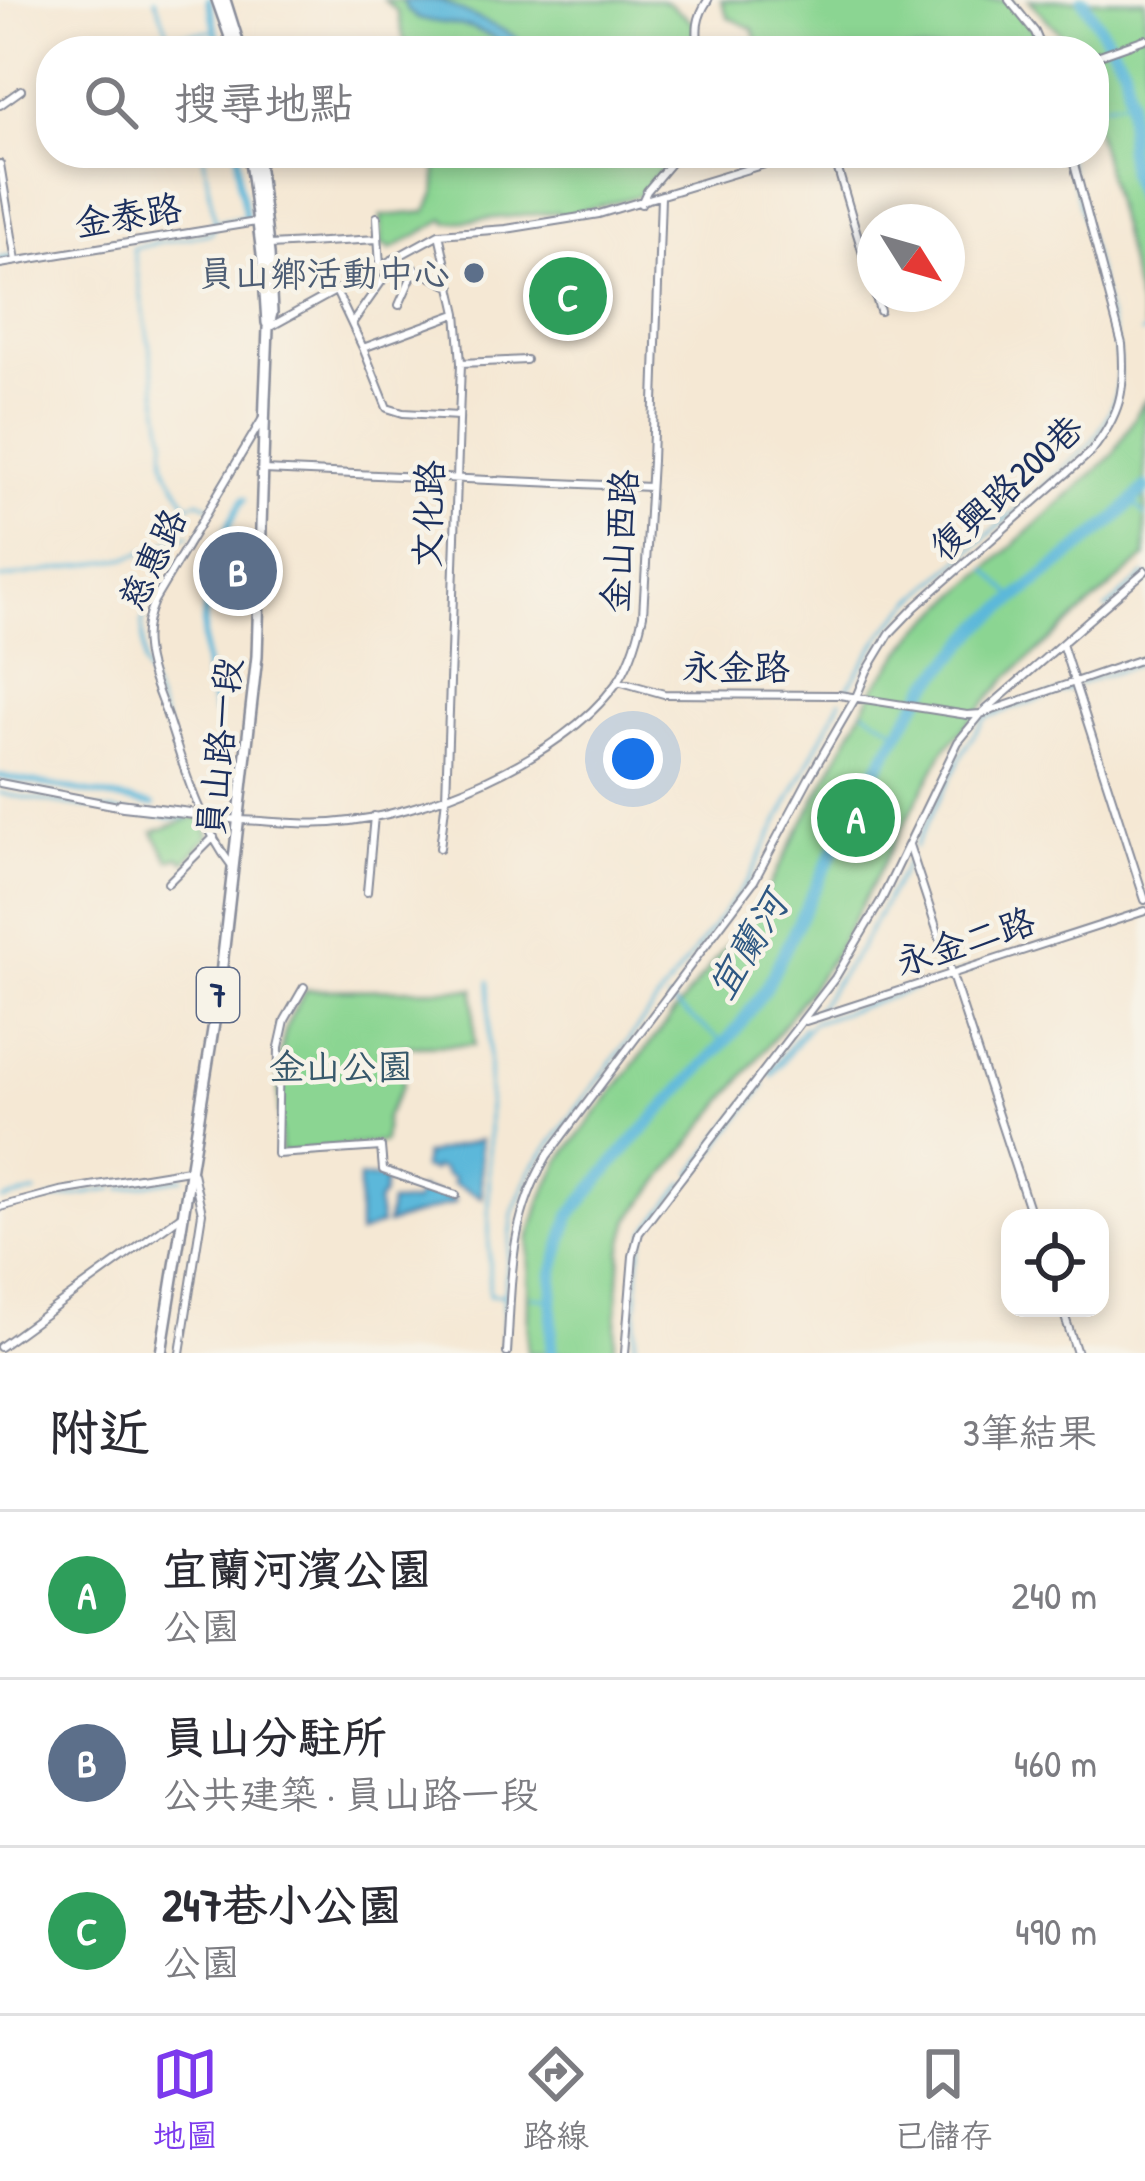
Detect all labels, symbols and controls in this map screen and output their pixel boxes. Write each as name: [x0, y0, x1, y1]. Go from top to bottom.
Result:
search box: [36, 36, 1109, 168]
icon: search: [78, 69, 144, 135]
text: 搜尋地點: [174, 72, 354, 133]
street label: 金泰路: [71, 182, 185, 247]
north arrow: [857, 204, 965, 312]
place label: 員山鄉活動中心: [198, 248, 450, 297]
pin: C: [529, 251, 607, 341]
marker: 員山鄉活動中心: [461, 260, 487, 286]
street label: 復興路200巷: [918, 403, 1093, 570]
street label: 文化路: [401, 459, 454, 569]
street label: 金山西路: [589, 467, 648, 615]
street label: 慈惠路: [106, 499, 197, 618]
pin: B: [199, 526, 277, 616]
street label: 永金路: [682, 642, 790, 691]
street label: 員山路一段: [185, 655, 252, 839]
your location: [603, 729, 663, 789]
pin: A: [817, 773, 895, 863]
water label: 宜蘭河: [694, 876, 803, 1009]
street label: 永金二路: [889, 895, 1041, 986]
road number: 7: [197, 968, 239, 1022]
park label: 金山公園: [269, 1041, 413, 1090]
map controls: [1001, 1209, 1109, 1317]
button: locate: [1001, 1209, 1109, 1317]
text: 附近: [48, 1397, 150, 1466]
text: 3筆結果: [963, 1405, 1097, 1458]
text: 宜蘭河濱公園: [162, 1538, 432, 1599]
text: A: [77, 1568, 97, 1621]
text: 240 m: [1011, 1568, 1097, 1621]
text: 公園: [162, 1599, 240, 1652]
text: 員山分駐所: [162, 1706, 387, 1767]
text: B: [77, 1736, 97, 1789]
text: 460 m: [1014, 1736, 1097, 1789]
text: 公共建築 · 員山路一段: [162, 1767, 539, 1820]
text: 247巷小公園: [162, 1874, 402, 1935]
text: C: [76, 1904, 98, 1957]
text: 490 m: [1015, 1904, 1097, 1957]
text: 公園: [162, 1935, 240, 1988]
tab: 地圖: [152, 2041, 218, 2157]
tab: 路線: [523, 2041, 589, 2157]
tab: 已儲存: [894, 2041, 993, 2157]

